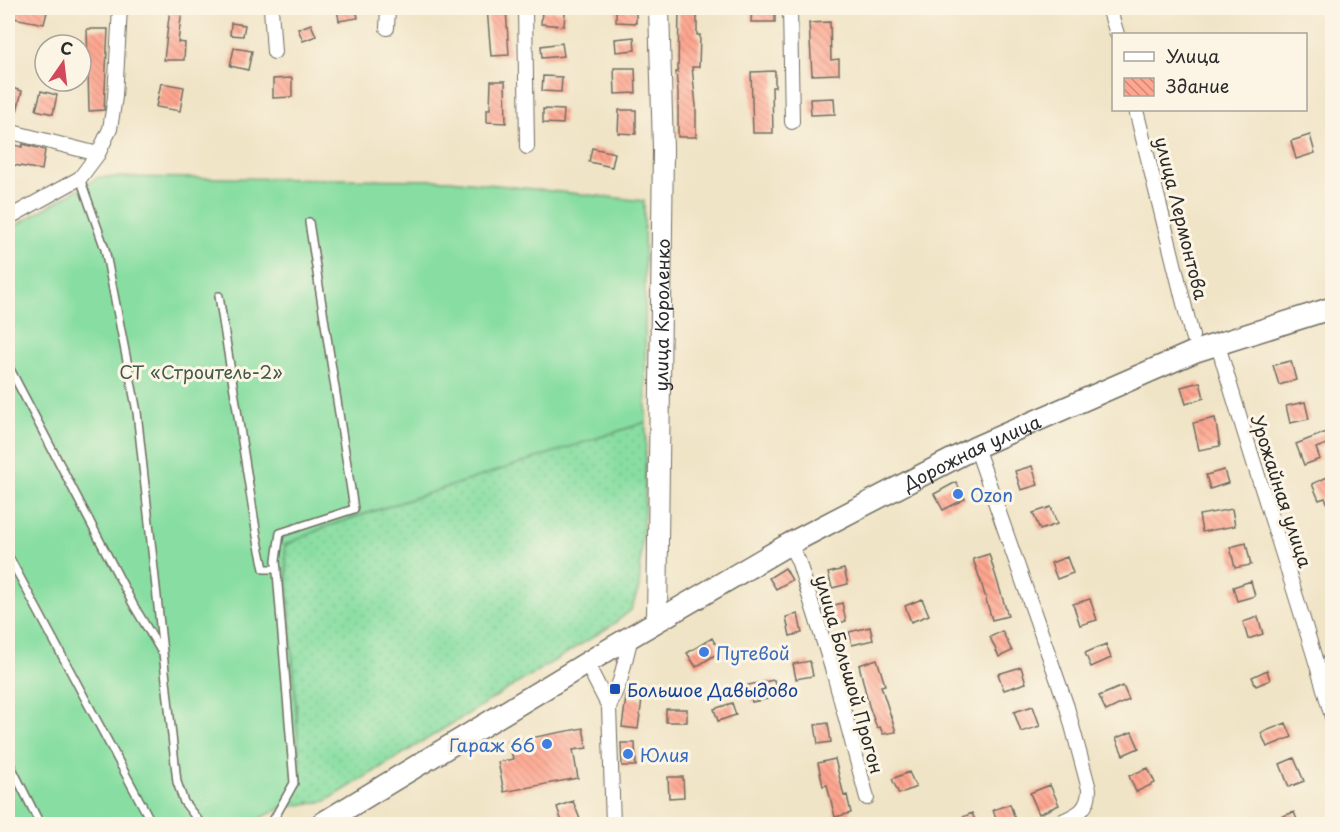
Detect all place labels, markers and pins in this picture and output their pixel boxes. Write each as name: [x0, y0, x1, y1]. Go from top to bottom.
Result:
place label: Ozon: [970, 481, 1013, 508]
marker: Ozon: [951, 487, 965, 501]
place label: Путевой: [716, 639, 790, 666]
marker: Путевой: [697, 645, 711, 659]
place label: Большое Давыдово: [627, 676, 798, 703]
marker: Большое Давыдово: [608, 682, 622, 696]
place label: Гараж 66: [449, 731, 535, 758]
marker: Гараж 66: [540, 737, 554, 751]
place label: Юлия: [640, 741, 689, 768]
marker: Юлия: [621, 747, 635, 761]

